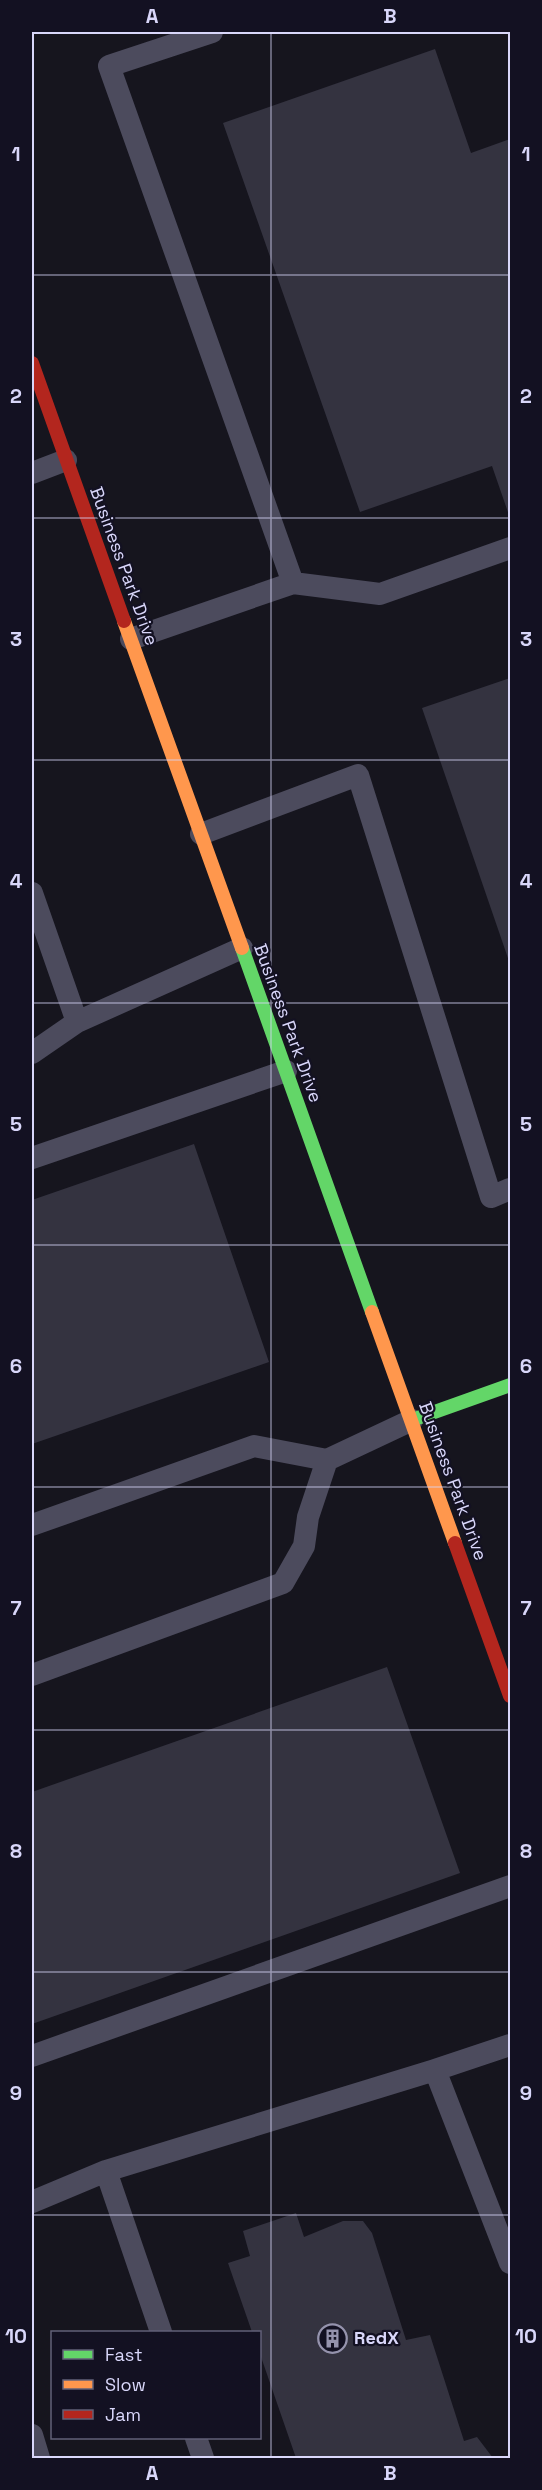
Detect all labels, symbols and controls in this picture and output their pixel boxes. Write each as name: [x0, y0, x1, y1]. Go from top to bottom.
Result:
text: A: [146, 3, 159, 29]
text: B: [383, 3, 397, 29]
text: 1: [11, 141, 21, 167]
text: 1: [521, 141, 531, 167]
text: 2: [10, 383, 22, 409]
text: 2: [520, 383, 532, 409]
street label: Business Park Drive: [85, 483, 164, 648]
text: 3: [10, 626, 22, 652]
text: 3: [520, 626, 532, 652]
text: 4: [10, 868, 23, 894]
text: 4: [520, 868, 533, 894]
street label: Business Park Drive: [249, 940, 328, 1105]
text: 5: [10, 1111, 22, 1137]
text: 5: [520, 1111, 532, 1137]
text: 6: [10, 1353, 22, 1379]
text: 6: [520, 1353, 532, 1379]
street label: Business Park Drive: [414, 1398, 493, 1563]
text: 7: [10, 1595, 22, 1621]
text: 7: [520, 1595, 532, 1621]
text: 8: [10, 1838, 22, 1864]
text: 8: [520, 1838, 532, 1864]
text: 9: [10, 2080, 22, 2106]
text: 9: [520, 2080, 532, 2106]
building icon: RedX: [317, 2322, 349, 2354]
text: 10: [5, 2323, 27, 2349]
text: 10: [515, 2323, 537, 2349]
place label: RedX: [354, 2326, 399, 2349]
legend: [51, 2331, 261, 2439]
text: Fast: [105, 2343, 142, 2366]
text: Slow: [105, 2373, 146, 2396]
text: Jam: [105, 2403, 141, 2426]
text: A: [146, 2460, 159, 2486]
text: B: [383, 2460, 397, 2486]

